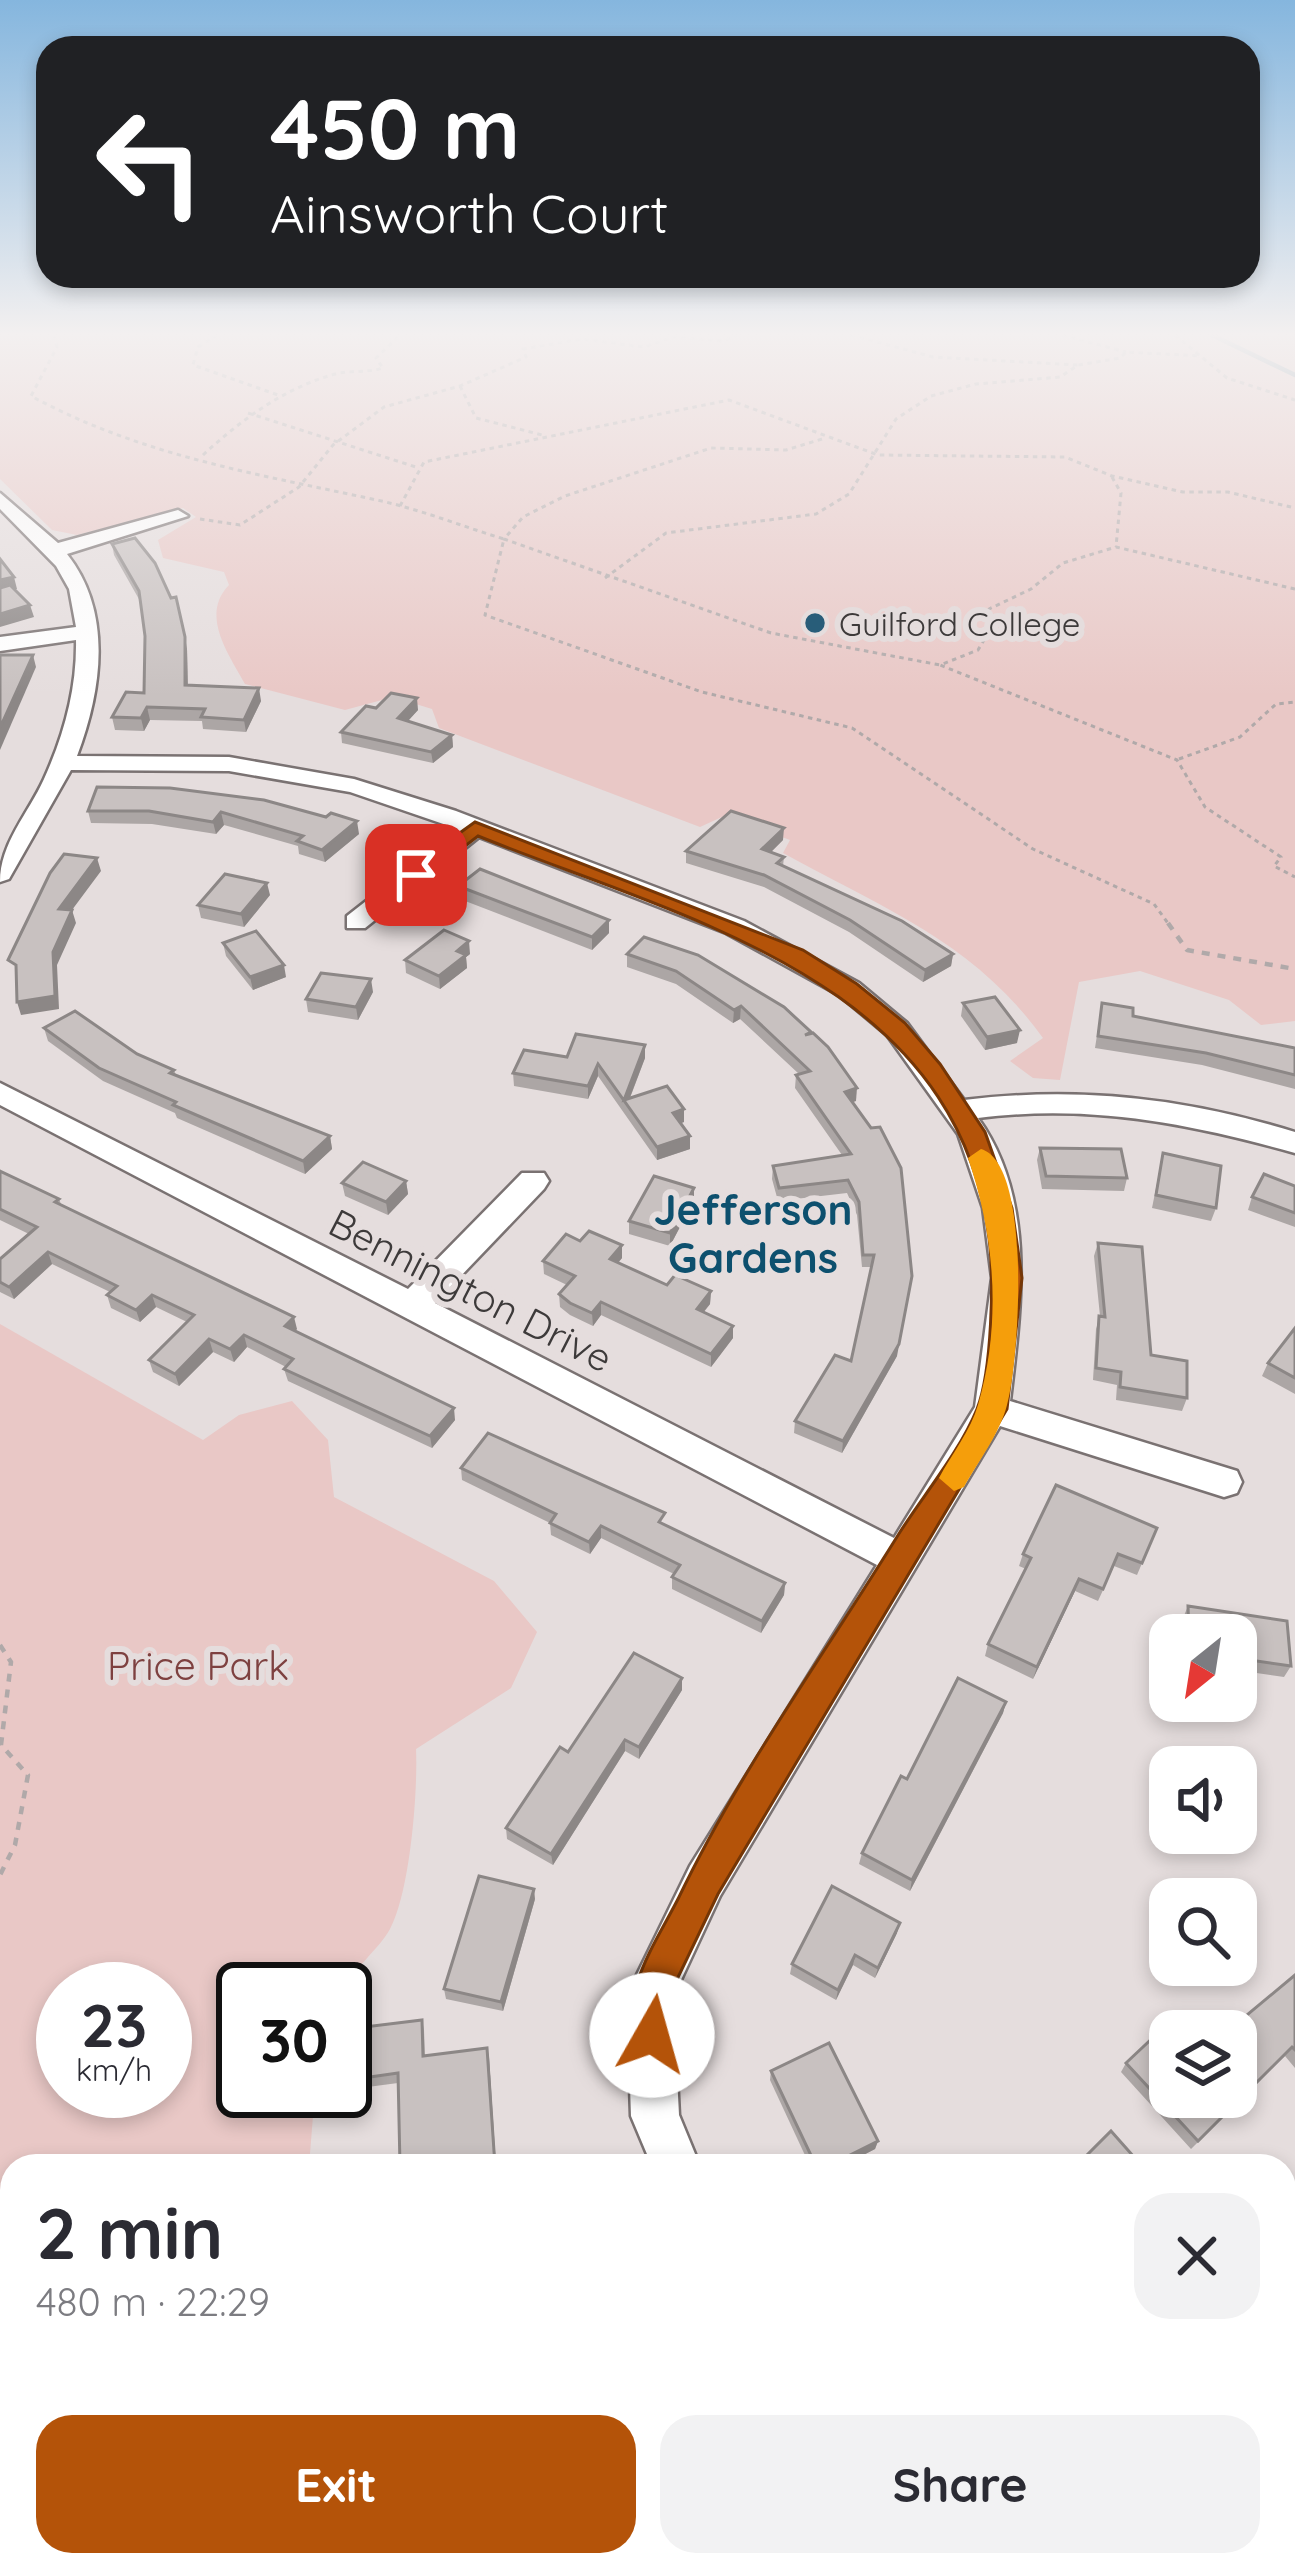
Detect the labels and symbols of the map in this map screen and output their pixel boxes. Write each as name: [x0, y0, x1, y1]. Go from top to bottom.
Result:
place label: Guilford College: [839, 603, 1080, 644]
marker: Guilford College: [802, 610, 828, 636]
pin: [365, 824, 467, 926]
district label: Jefferson Gardens: [653, 1183, 853, 1284]
street label: Bennington Drive: [321, 1197, 621, 1383]
north arrow: [1149, 1614, 1257, 1722]
park label: Price Park: [107, 1641, 289, 1690]
speed limit sign: 30: [216, 1962, 372, 2118]
position arrow: [589, 1972, 715, 2098]

